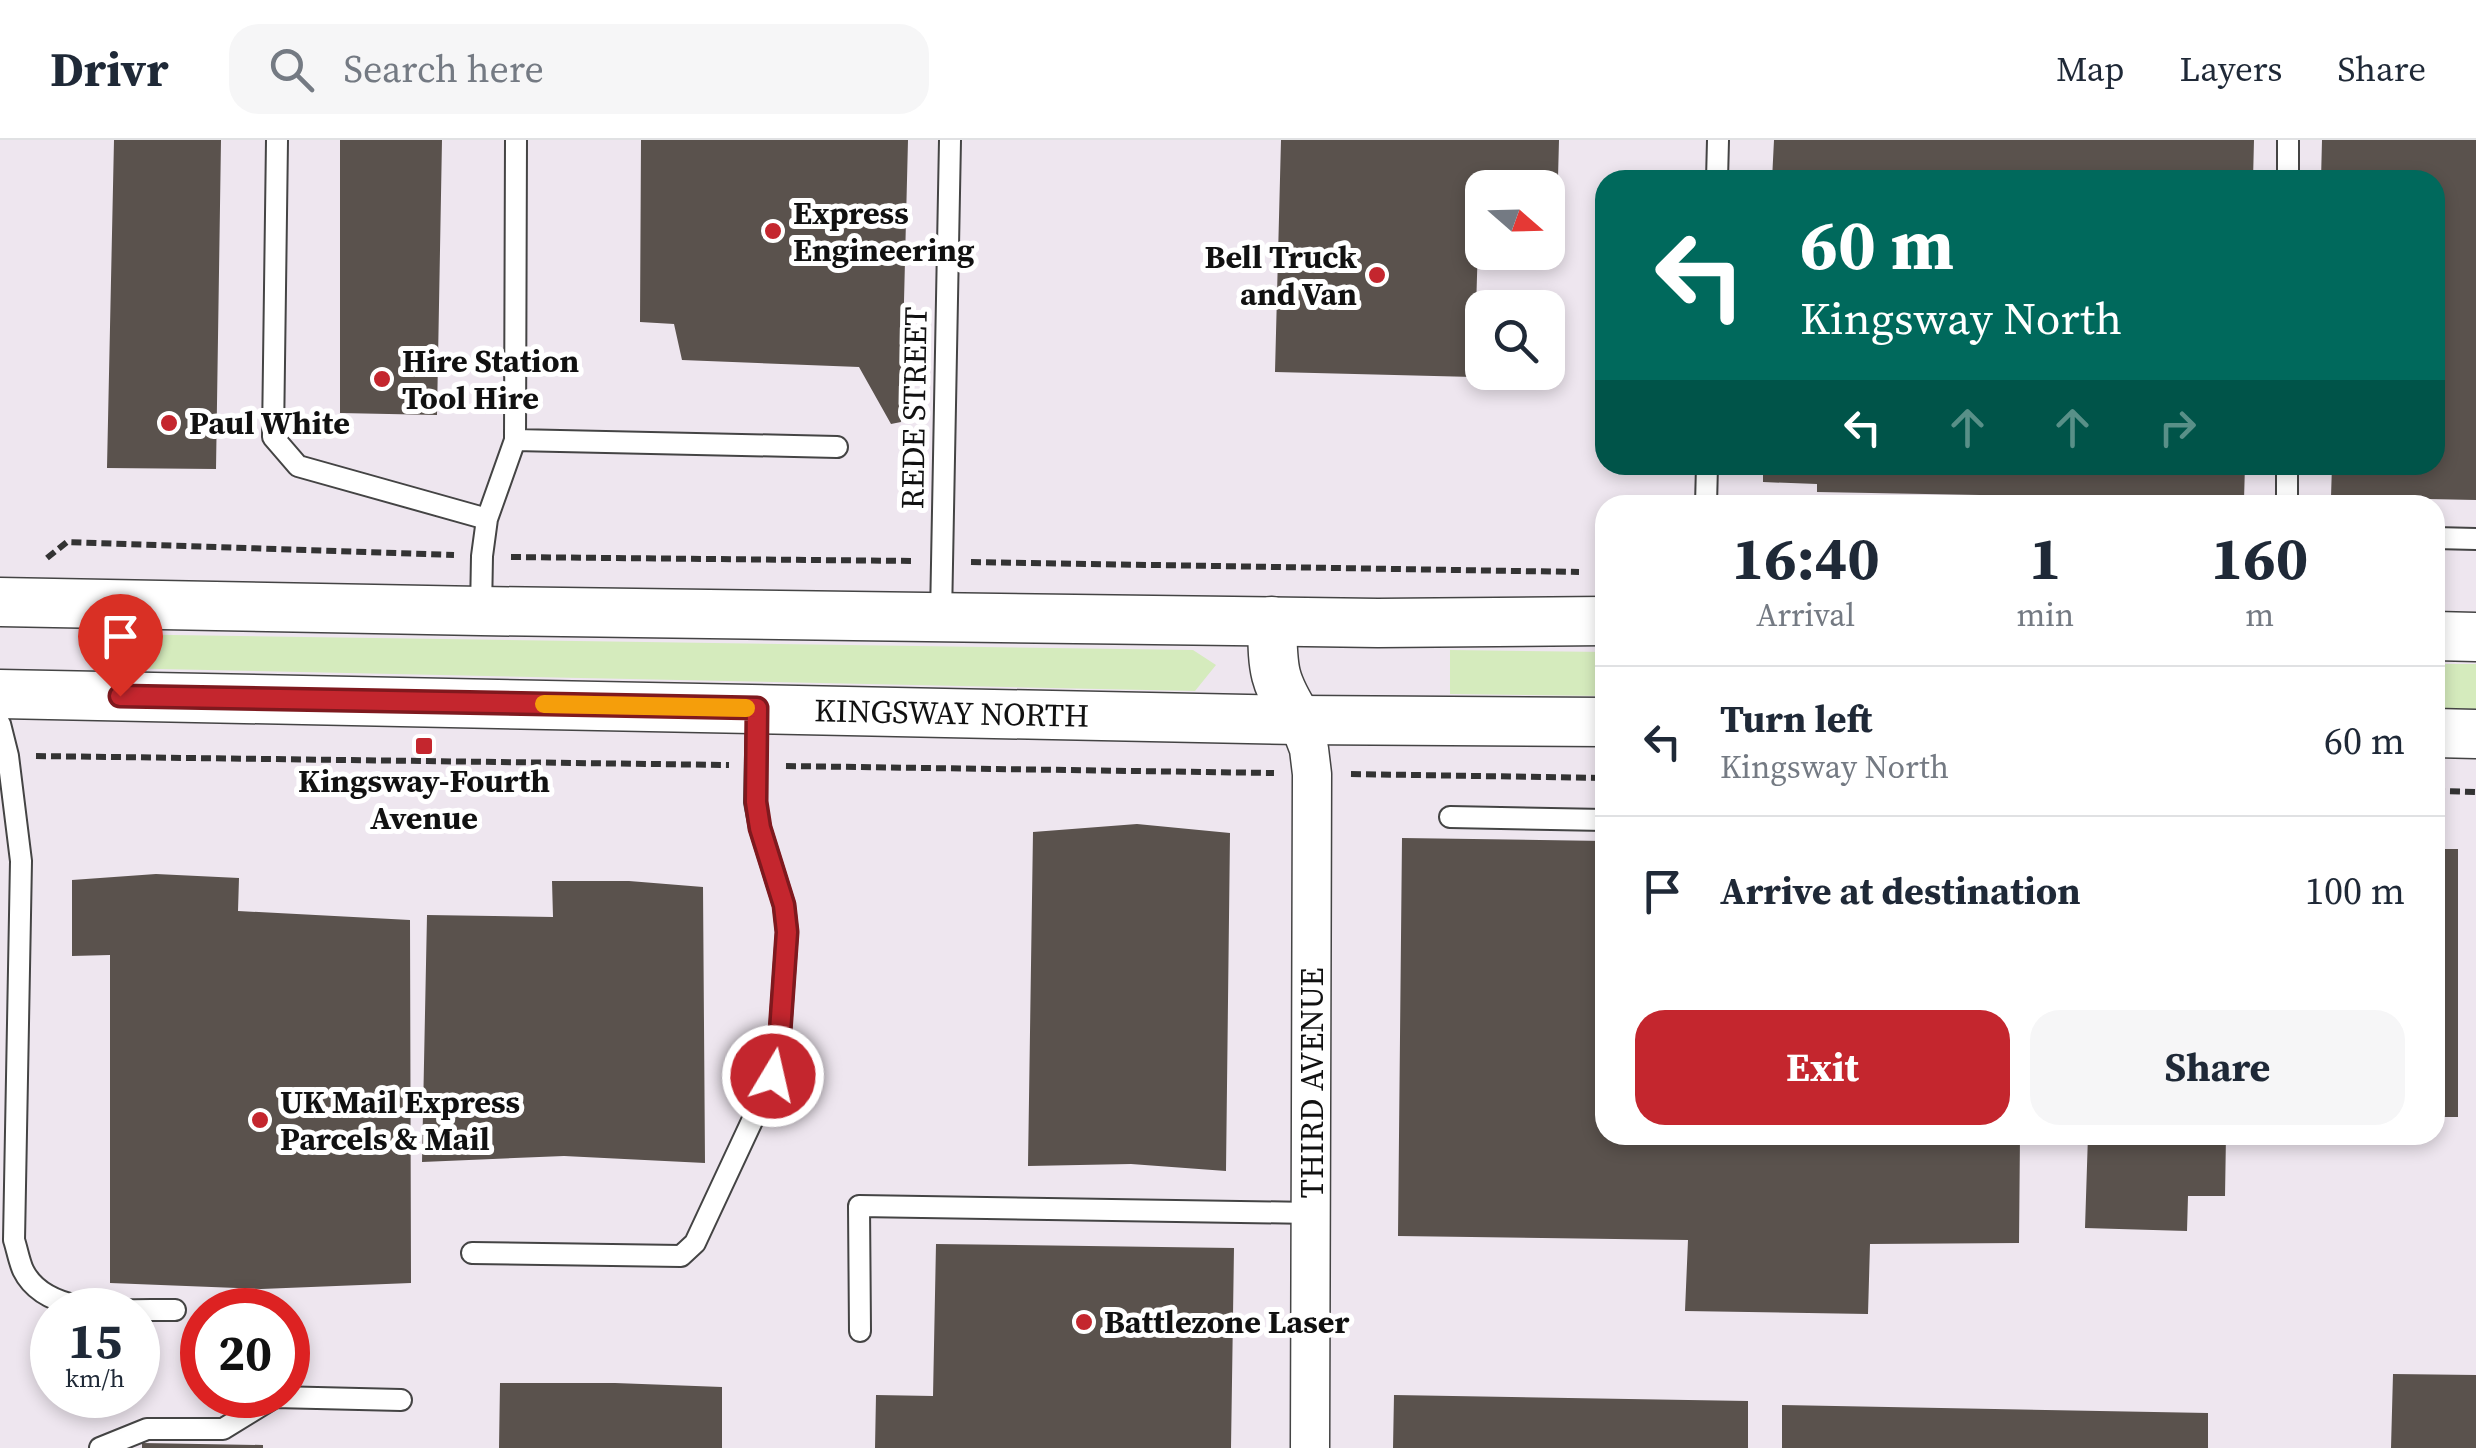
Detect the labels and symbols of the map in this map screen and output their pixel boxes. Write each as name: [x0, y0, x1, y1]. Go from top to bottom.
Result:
north arrow: [1465, 170, 1565, 270]
place label: Express Engineering: [793, 191, 975, 272]
marker: Express Engineering: [762, 220, 784, 242]
place label: Bell Truck and Van: [1204, 235, 1358, 316]
marker: Bell Truck and Van: [1366, 264, 1388, 286]
street label: REDE STREET: [890, 306, 938, 510]
place label: Hire Station Tool Hire: [402, 339, 580, 420]
marker: Hire Station Tool Hire: [371, 368, 393, 390]
place label: Paul White: [189, 401, 350, 445]
marker: Paul White: [158, 412, 180, 434]
pin: [78, 594, 163, 697]
street label: KINGSWAY NORTH: [814, 688, 1090, 738]
marker: Kingsway-Fourth Avenue: [413, 735, 435, 757]
place label: Kingsway-Fourth Avenue: [298, 759, 550, 840]
street label: THIRD AVENUE: [1290, 968, 1334, 1198]
position arrow: [721, 1024, 825, 1128]
place label: UK Mail Express Parcels & Mail: [280, 1080, 520, 1161]
marker: UK Mail Express Parcels & Mail: [249, 1109, 271, 1131]
speed limit sign: 20: [180, 1288, 310, 1418]
place label: Battlezone Laser: [1104, 1300, 1350, 1344]
marker: Battlezone Laser: [1073, 1311, 1095, 1333]

